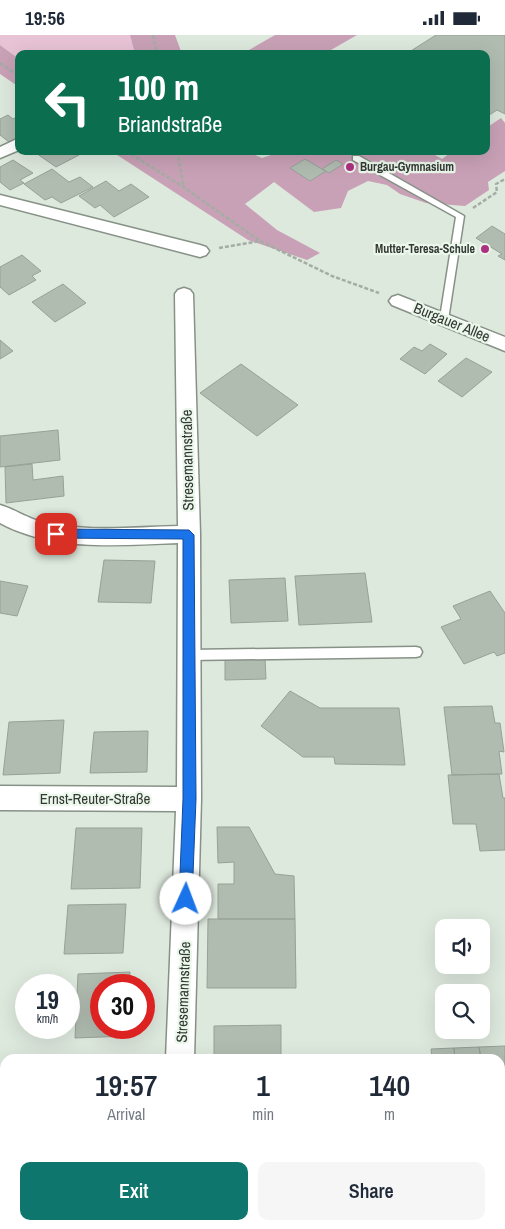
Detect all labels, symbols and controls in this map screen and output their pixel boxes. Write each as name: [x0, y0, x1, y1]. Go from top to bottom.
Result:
text: 19:56: [25, 5, 65, 31]
text: 100 m: [118, 64, 199, 111]
icon: left: [35, 70, 100, 135]
text: Briandstraße: [118, 109, 222, 139]
place label: Burgau-Gymnasium: [360, 159, 454, 175]
marker: Burgau-Gymnasium: [344, 161, 356, 173]
place label: Mutter-Teresa-Schule: [375, 241, 476, 257]
marker: Mutter-Teresa-Schule: [479, 243, 491, 255]
street label: Burgauer Allee: [411, 297, 493, 347]
street label: Stresemannstraße: [176, 409, 198, 511]
pin: [35, 513, 77, 555]
icon: arrive: [42, 520, 70, 548]
street label: Ernst-Reuter-Straße: [40, 788, 151, 809]
position arrow: [159, 872, 211, 924]
map controls: [435, 919, 490, 1039]
button: sound: [435, 919, 490, 974]
street label: Stresemannstraße: [171, 941, 195, 1043]
speed limit sign: 30: [90, 974, 155, 1039]
text: 19: [36, 983, 59, 1017]
button: search: [435, 984, 490, 1039]
text: km/h: [37, 1011, 58, 1027]
text: 19:57: [95, 1065, 157, 1105]
text: 1: [256, 1065, 270, 1105]
text: 140: [369, 1065, 410, 1105]
text: Arrival: [107, 1103, 145, 1125]
text: min: [252, 1103, 274, 1125]
text: m: [384, 1103, 395, 1125]
button: Exit: [20, 1162, 248, 1220]
button: Share: [258, 1162, 485, 1220]

